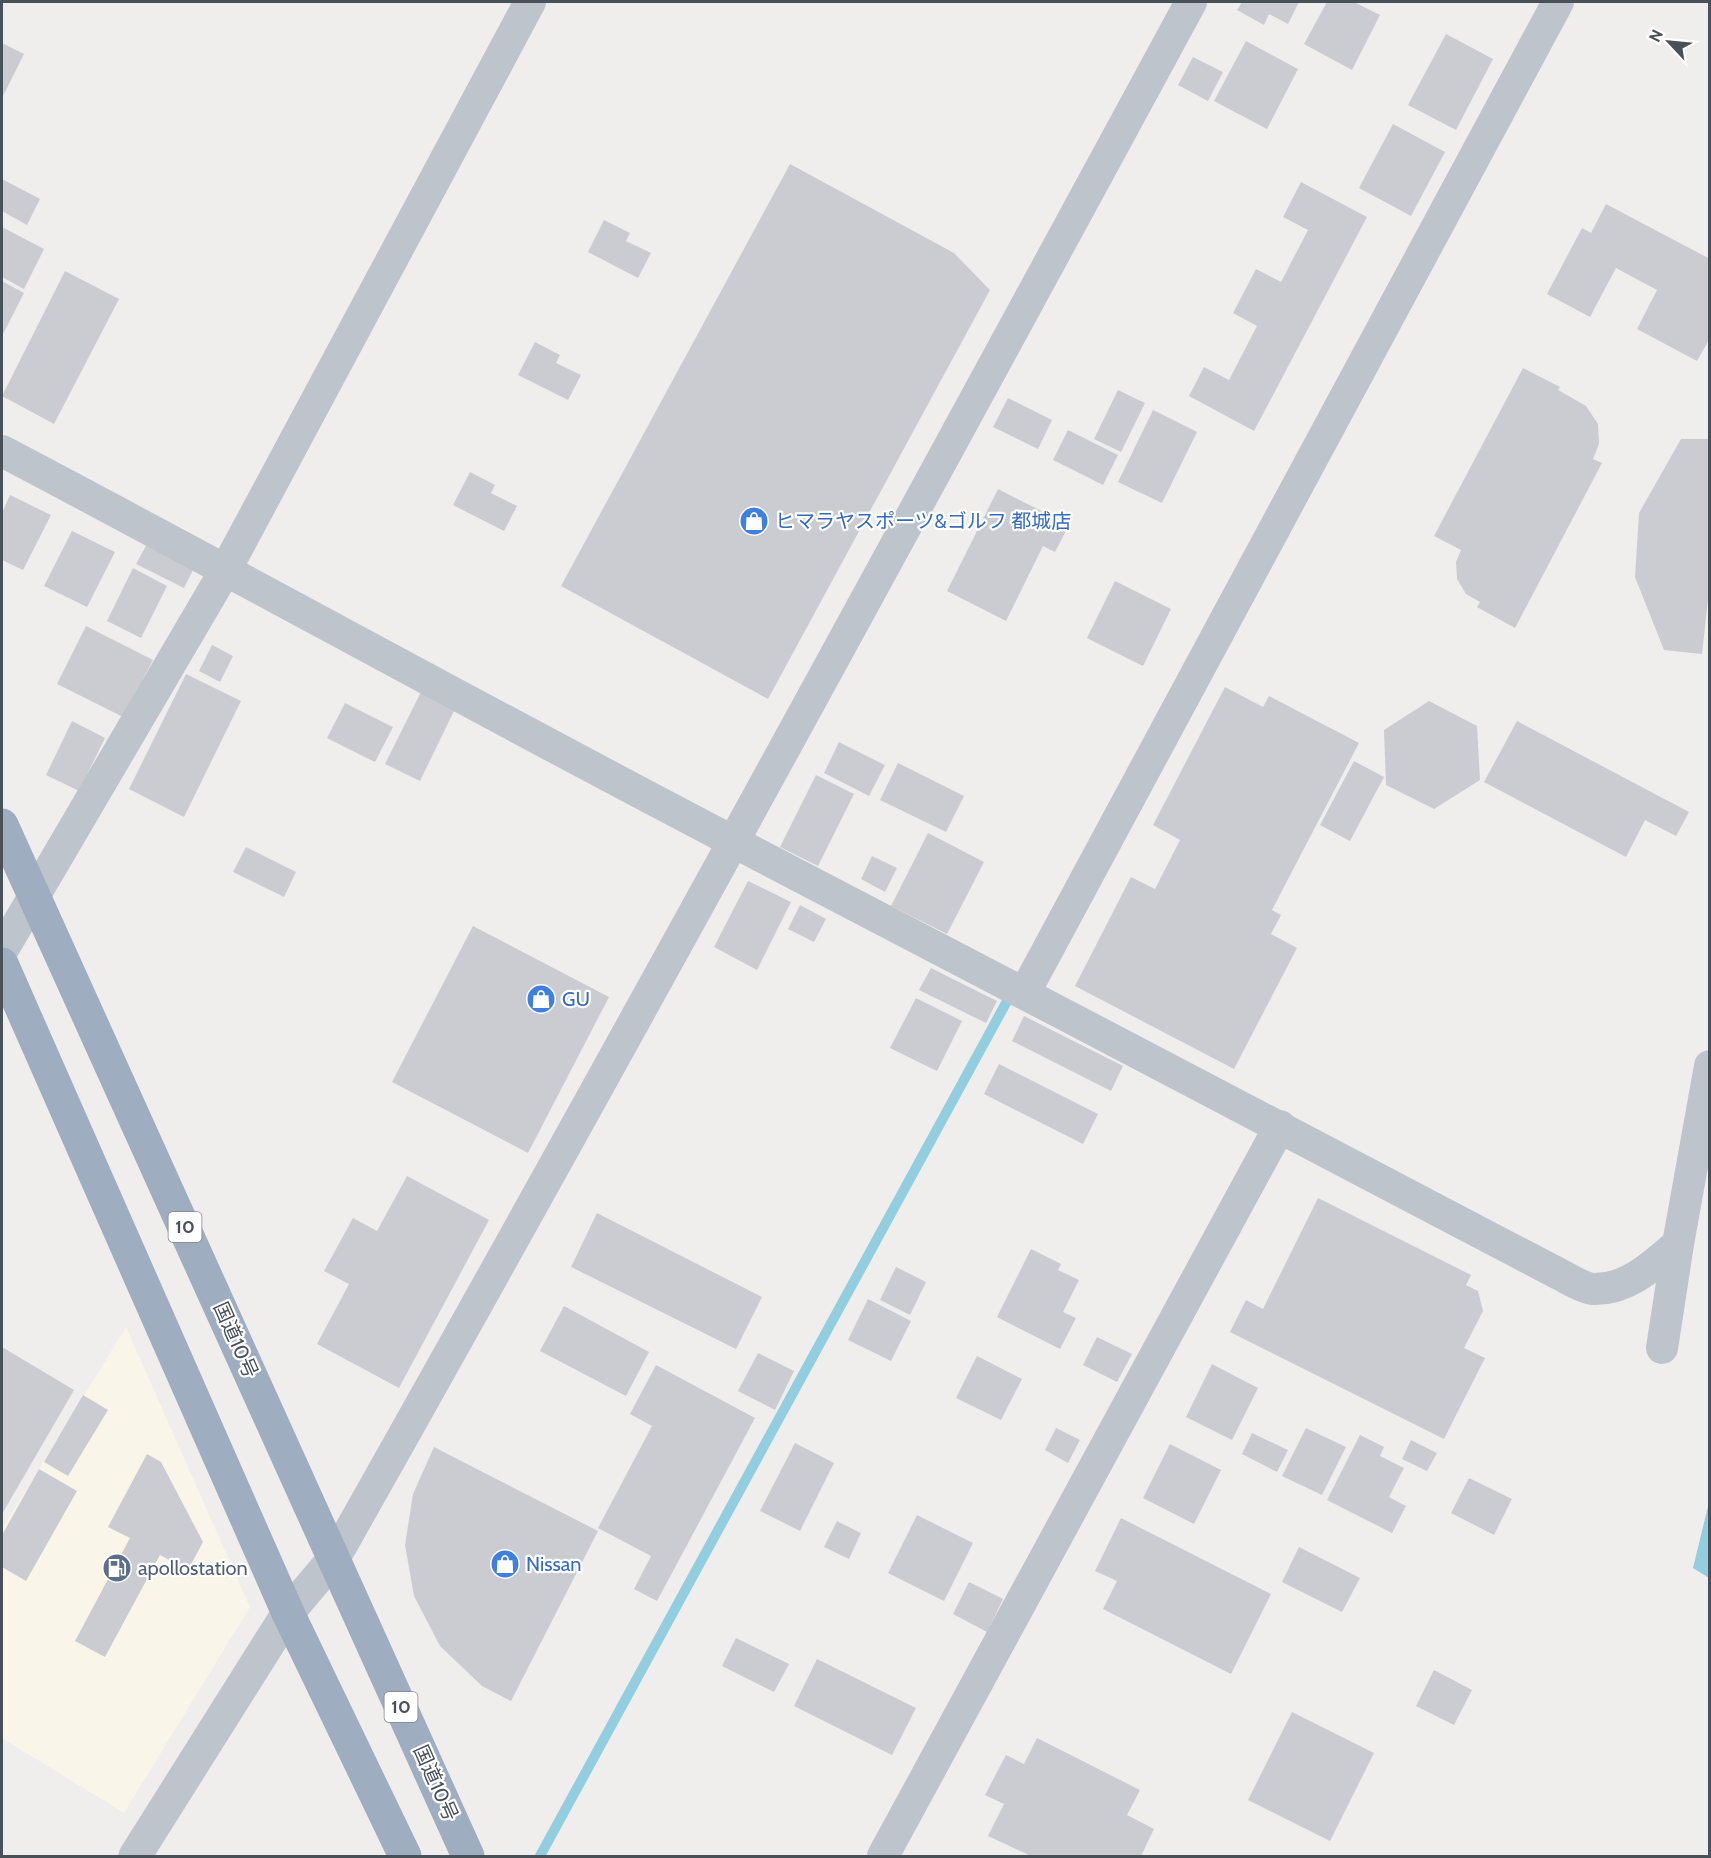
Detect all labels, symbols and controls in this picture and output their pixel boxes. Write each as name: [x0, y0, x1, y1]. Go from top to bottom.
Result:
north arrow: [1639, 12, 1699, 72]
text: N: [1645, 26, 1667, 45]
shop icon: ヒマラヤスポーツ&ゴルフ 都城店: [738, 505, 770, 537]
place label: ヒマラヤスポーツ&ゴルフ 都城店: [775, 509, 1071, 533]
shop icon: GU: [525, 983, 557, 1015]
place label: GU: [562, 987, 590, 1011]
road number: 10: [168, 1212, 201, 1242]
street label: 国道10号: [209, 1298, 263, 1382]
shop icon: Nissan: [489, 1548, 521, 1580]
fuel station icon: apollostation: [101, 1552, 133, 1584]
place label: Nissan: [526, 1552, 581, 1576]
place label: apollostation: [138, 1556, 248, 1580]
road number: 10: [384, 1692, 418, 1722]
street label: 国道10号: [409, 1741, 463, 1825]

